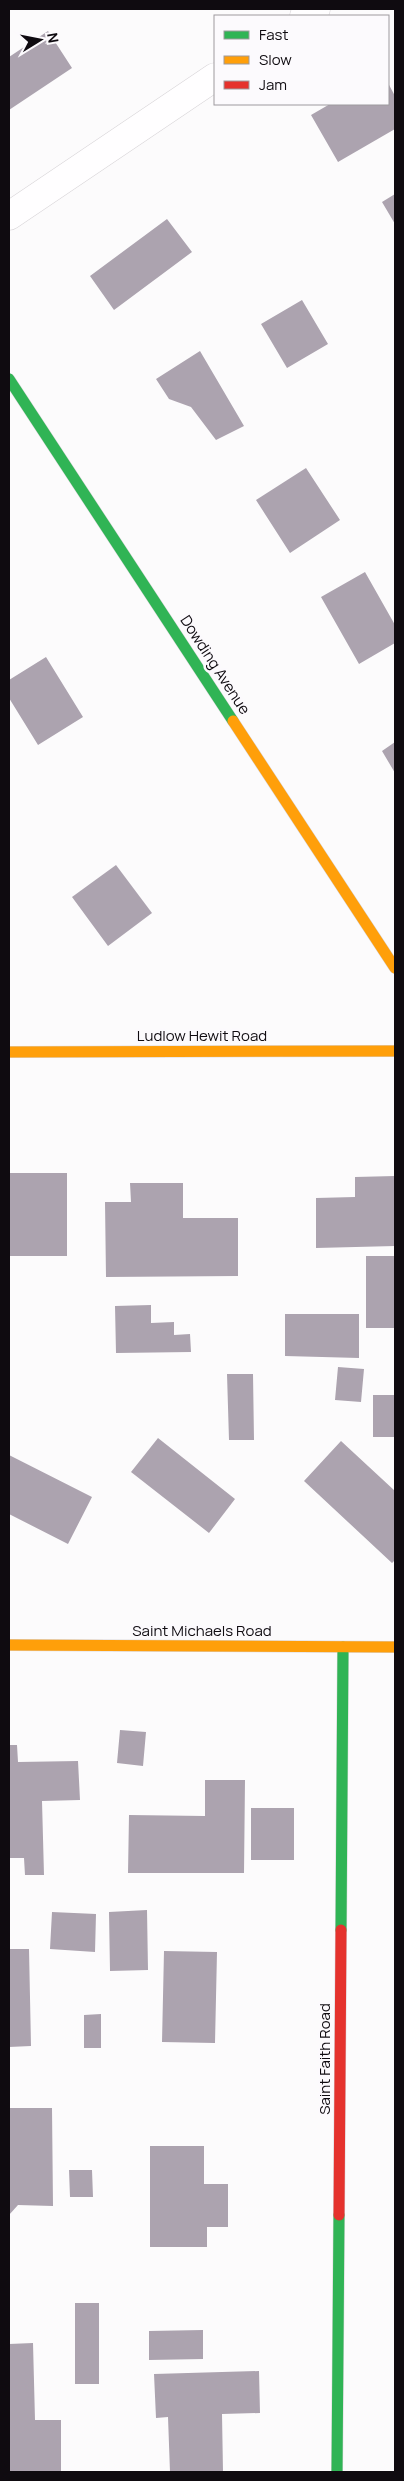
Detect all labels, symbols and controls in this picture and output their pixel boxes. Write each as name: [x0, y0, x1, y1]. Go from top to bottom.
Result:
north arrow: [15, 15, 65, 65]
legend: [214, 15, 389, 105]
text: Fast: [259, 24, 288, 45]
text: N: [43, 31, 64, 44]
text: Slow: [259, 49, 292, 70]
text: Jam: [259, 74, 287, 95]
street label: Dowding Avenue: [175, 611, 256, 719]
street label: Ludlow Hewit Road: [137, 1025, 267, 1046]
street label: Saint Michaels Road: [132, 1620, 272, 1641]
street label: Saint Faith Road: [314, 2003, 335, 2115]

